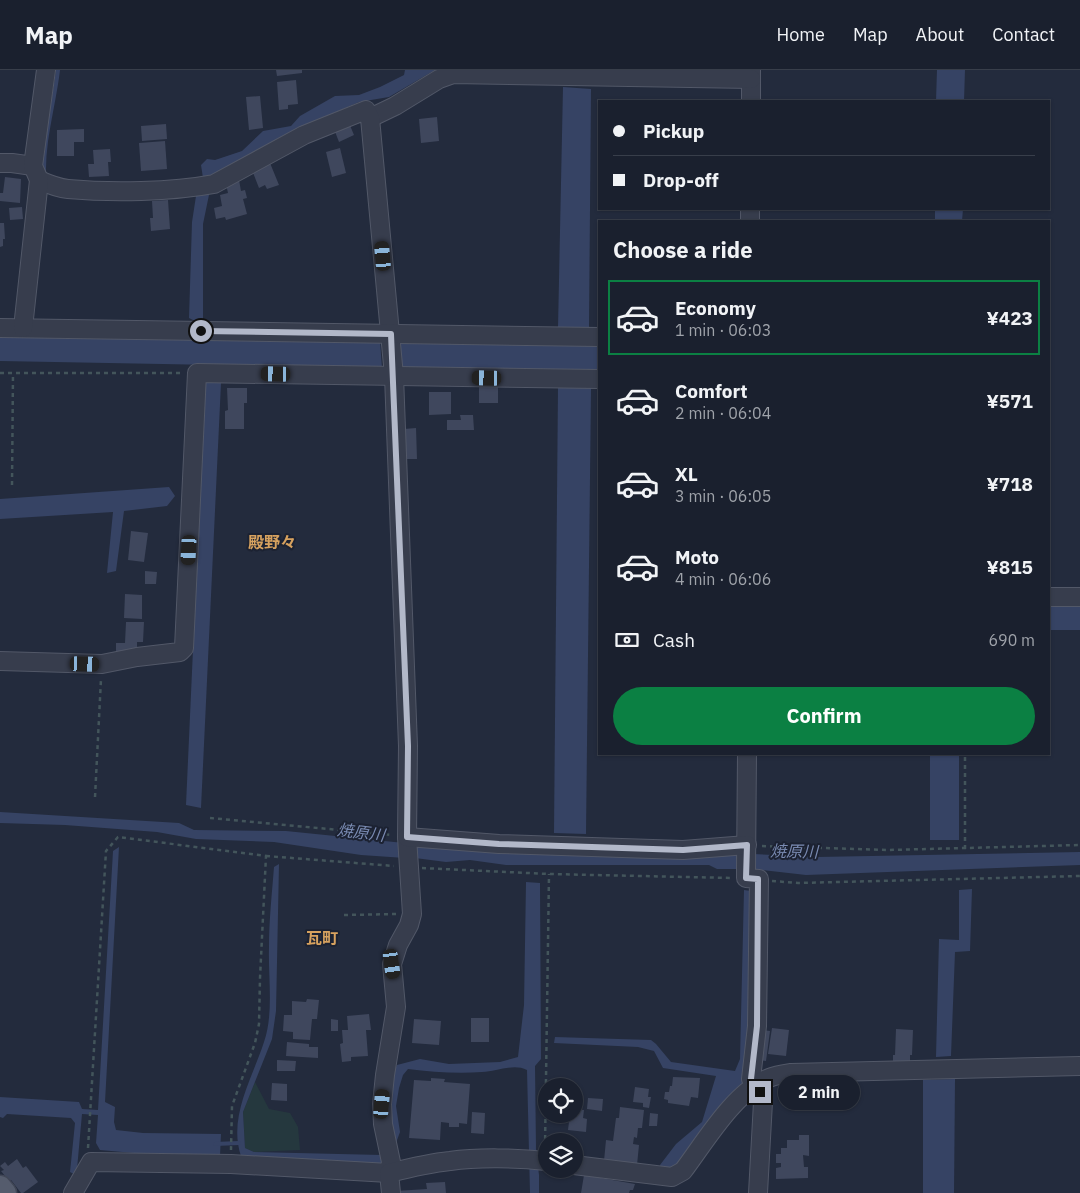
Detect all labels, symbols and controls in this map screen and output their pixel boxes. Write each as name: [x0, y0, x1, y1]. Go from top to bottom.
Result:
text: Map: [25, 19, 73, 51]
text: Home: [777, 23, 825, 46]
text: Map: [853, 23, 888, 46]
text: About: [916, 23, 964, 46]
text: Contact: [992, 23, 1055, 46]
text: Pickup: [643, 119, 704, 143]
text: Drop-off: [643, 168, 719, 192]
text: Choose a ride: [613, 235, 753, 264]
car: [374, 240, 391, 272]
icon: car: [615, 295, 660, 340]
text: Economy: [675, 296, 756, 320]
text: ¥423: [986, 306, 1033, 330]
route start: [190, 320, 212, 342]
text: 1 min · 06:03: [675, 320, 771, 340]
car: [260, 366, 291, 382]
car: [471, 370, 502, 386]
icon: car: [615, 378, 660, 423]
text: Comfort: [675, 379, 748, 403]
text: ¥571: [986, 389, 1033, 413]
text: 2 min · 06:04: [675, 403, 771, 423]
icon: car: [615, 461, 660, 506]
text: XL: [675, 462, 698, 486]
text: ¥718: [986, 472, 1033, 496]
text: 3 min · 06:05: [675, 486, 771, 506]
district label: 殿野々: [248, 532, 296, 552]
car: [180, 535, 197, 565]
icon: car: [615, 544, 660, 589]
text: Moto: [675, 545, 719, 569]
text: ¥815: [986, 555, 1033, 579]
text: 4 min · 06:06: [675, 569, 771, 589]
icon: cash: [613, 626, 641, 654]
text: Cash: [653, 628, 695, 652]
text: 690 m: [988, 630, 1035, 650]
car: [69, 656, 100, 672]
button: Confirm: [613, 687, 1035, 745]
water label: 焼原川: [336, 819, 388, 845]
water label: 焼原川: [770, 841, 820, 861]
district label: 瓦町: [306, 928, 338, 948]
car: [382, 948, 401, 980]
callout: 2 min: [778, 1074, 860, 1110]
map controls: [538, 1078, 583, 1178]
button: locate: [538, 1078, 583, 1123]
route end: [749, 1081, 771, 1103]
text: 2 min: [798, 1082, 840, 1102]
car: [373, 1088, 390, 1120]
button: layers: [538, 1133, 583, 1178]

